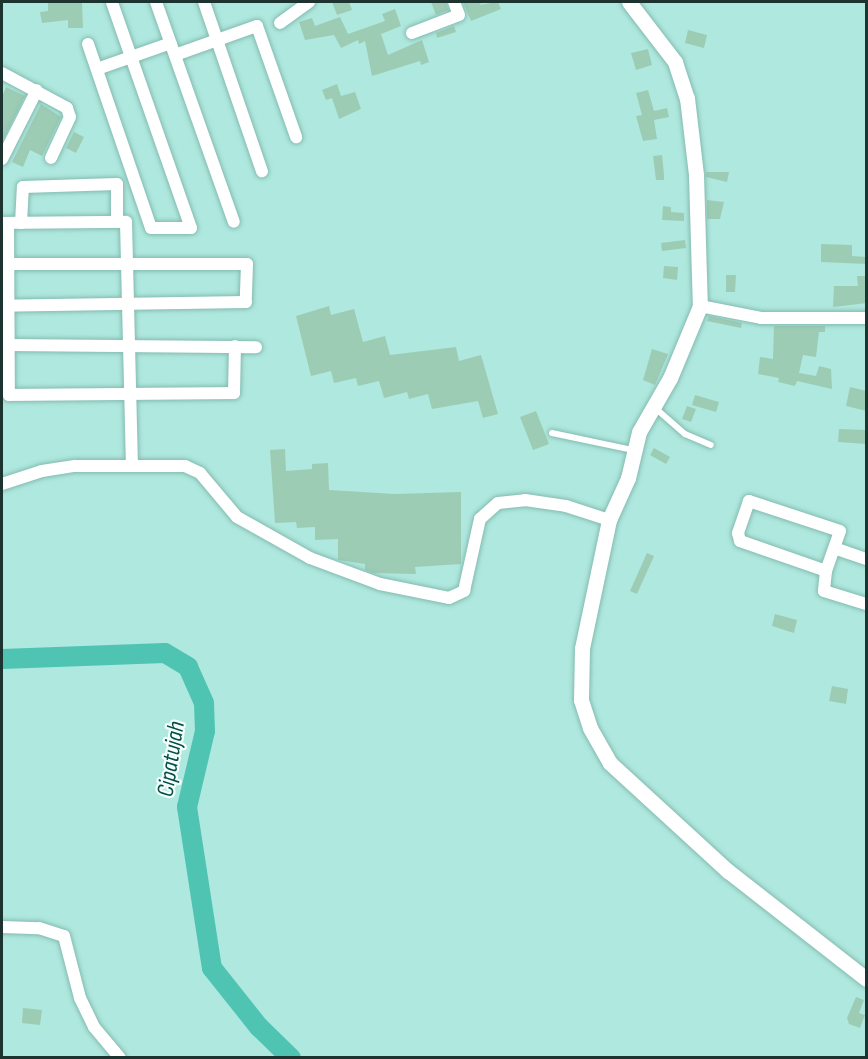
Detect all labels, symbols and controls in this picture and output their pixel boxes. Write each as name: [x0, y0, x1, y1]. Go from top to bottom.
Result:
water label: Cipatujah: [151, 719, 191, 799]

